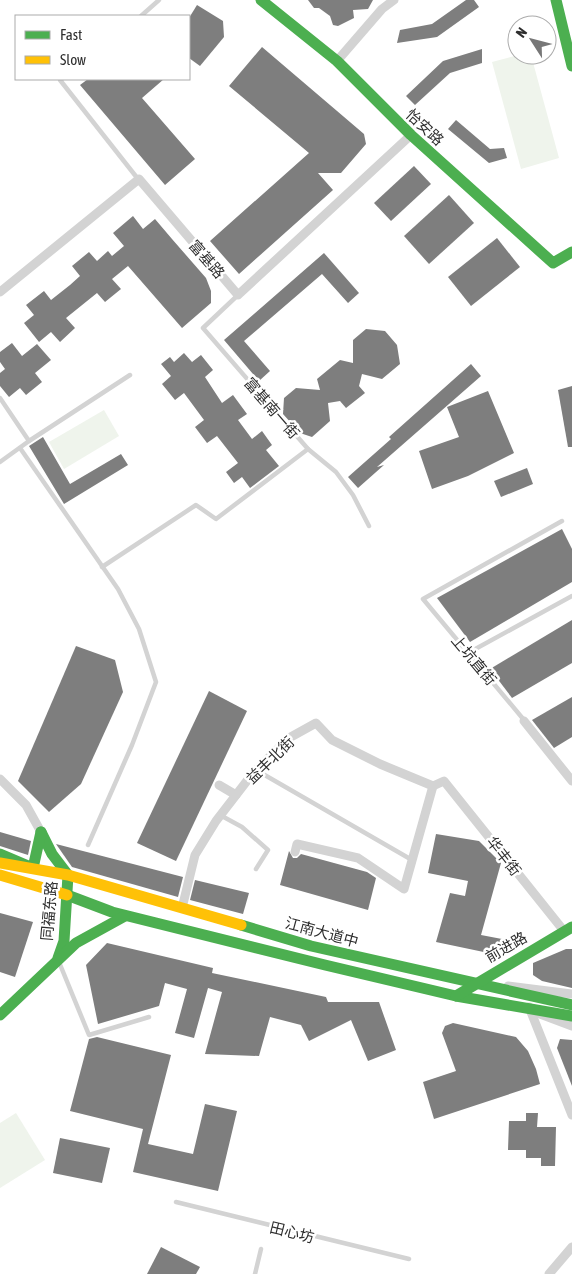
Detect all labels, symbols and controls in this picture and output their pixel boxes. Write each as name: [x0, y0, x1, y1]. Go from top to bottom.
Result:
legend: [15, 15, 190, 80]
north arrow: [507, 15, 557, 65]
text: N: [513, 24, 530, 40]
text: Fast: [60, 26, 82, 43]
text: Slow: [60, 51, 86, 68]
street label: 怡安路: [403, 105, 447, 149]
street label: 富基路: [186, 236, 228, 282]
street label: 富基南一街: [241, 374, 303, 442]
street label: 上坑直街: [448, 632, 500, 688]
street label: 益丰北街: [243, 733, 297, 787]
street label: 华丰街: [483, 833, 525, 879]
street label: 同福东路: [38, 880, 60, 942]
street label: 江南大道中: [284, 914, 360, 950]
street label: 前进路: [482, 928, 530, 966]
street label: 田心坊: [268, 1218, 316, 1246]

